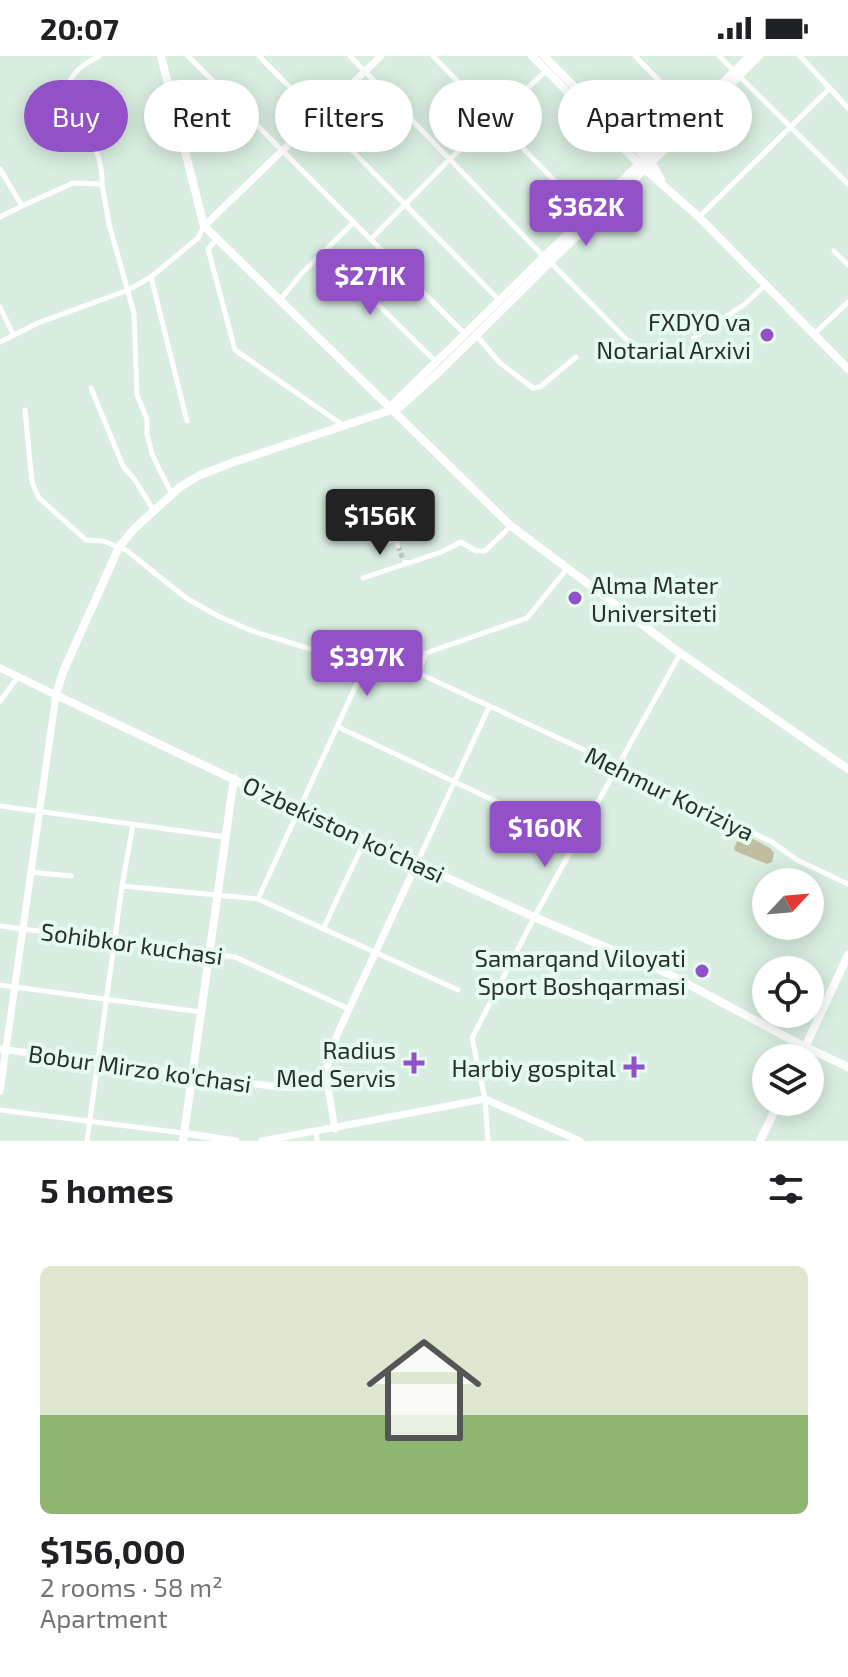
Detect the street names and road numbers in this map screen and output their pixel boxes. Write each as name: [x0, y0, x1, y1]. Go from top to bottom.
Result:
street label: Mehmur Koriziya: [581, 740, 759, 846]
street label: O'zbekiston ko'chasi: [239, 770, 449, 888]
street label: Sohibkor kuchasi: [39, 916, 225, 970]
street label: Bobur Mirzo ko'chasi: [27, 1038, 253, 1098]

